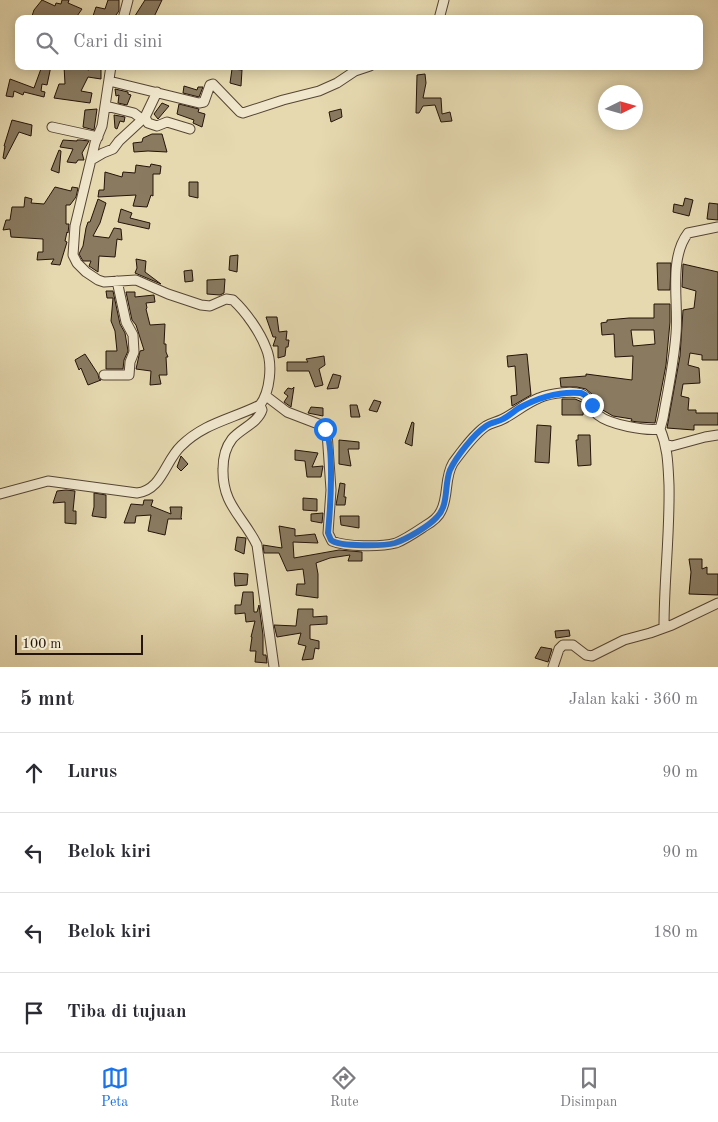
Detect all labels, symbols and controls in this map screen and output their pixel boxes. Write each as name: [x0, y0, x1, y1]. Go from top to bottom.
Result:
search box: [15, 15, 703, 70]
icon: search: [33, 29, 61, 57]
text: Cari di sini: [73, 33, 163, 52]
north arrow: [598, 85, 643, 130]
route end: [581, 394, 604, 417]
route start: [314, 418, 337, 441]
scale bar: [15, 632, 142, 655]
text: 100 m: [22, 637, 61, 651]
text: 5 mnt: [20, 689, 74, 710]
text: Jalan kaki · 360 m: [569, 692, 698, 708]
icon: ahead: [20, 759, 48, 787]
text: Lurus: [67, 763, 117, 782]
text: 90 m: [662, 765, 698, 781]
icon: left: [20, 839, 48, 867]
text: Belok kiri: [67, 843, 151, 862]
text: 90 m: [662, 845, 698, 861]
icon: left: [20, 919, 48, 947]
text: Belok kiri: [67, 923, 151, 942]
text: 180 m: [653, 925, 698, 941]
icon: arrive: [20, 999, 48, 1027]
text: Tiba di tujuan: [67, 1003, 187, 1022]
tab: Peta: [101, 1064, 129, 1111]
tab: Rute: [330, 1064, 359, 1111]
tab: Disimpan: [560, 1064, 617, 1111]

